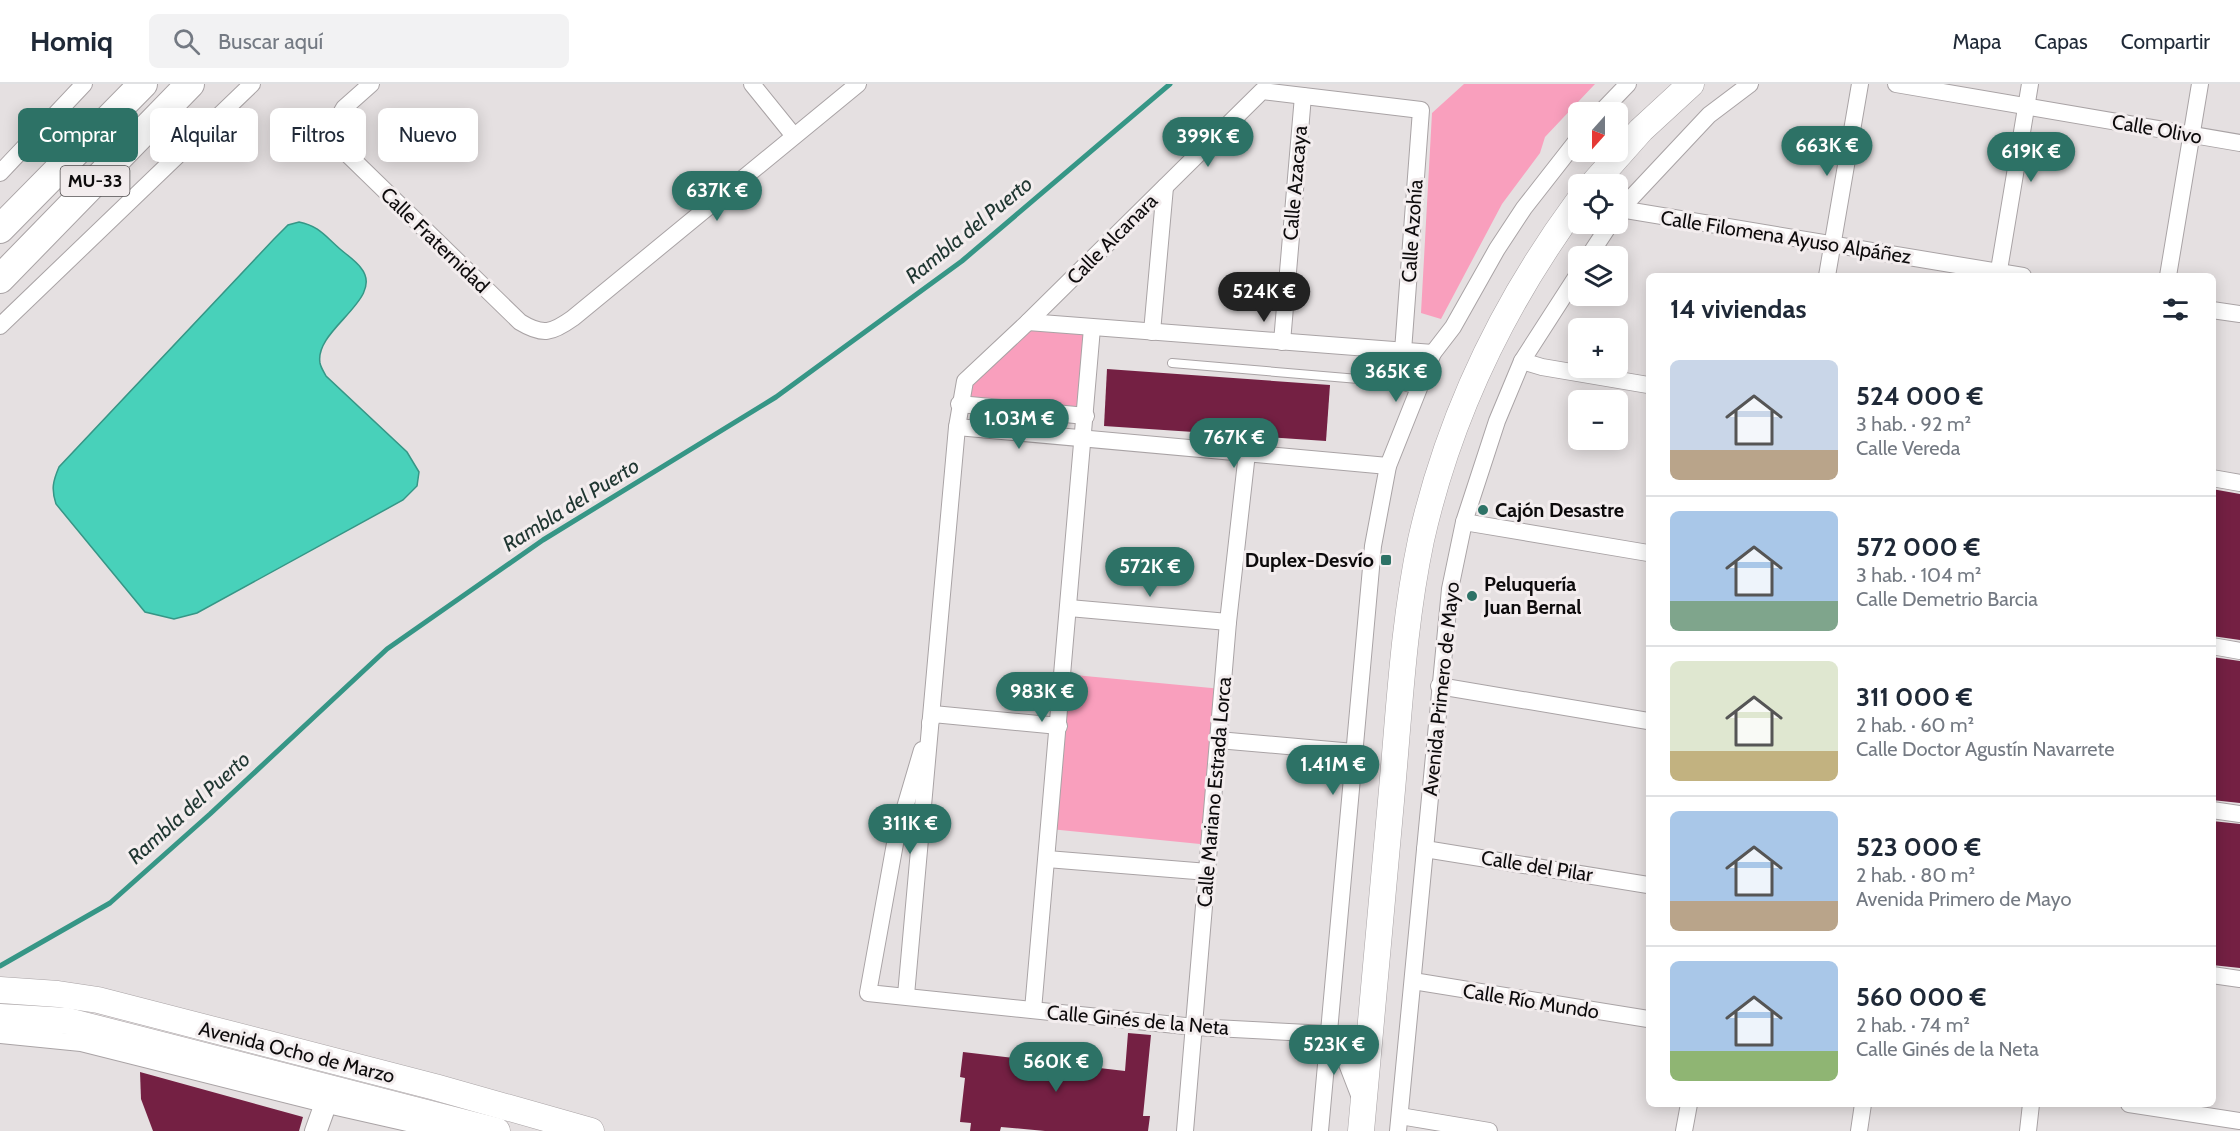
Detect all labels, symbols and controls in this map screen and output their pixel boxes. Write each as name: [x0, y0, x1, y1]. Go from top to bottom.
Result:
search box: [149, 14, 569, 68]
text: Homiq: [30, 24, 113, 58]
icon: search: [170, 25, 203, 58]
text: Buscar aquí: [218, 28, 323, 55]
text: Mapa: [1953, 29, 2001, 54]
text: Capas: [2034, 29, 2088, 54]
text: Compartir: [2121, 29, 2210, 54]
north arrow: [1568, 102, 1628, 162]
map controls: [1568, 102, 1628, 450]
chip: Comprar: [18, 108, 138, 162]
chip: Alquilar: [150, 108, 258, 162]
chip: Filtros: [270, 108, 366, 162]
chip: Nuevo: [378, 108, 478, 162]
street label: Calle Olivo: [2110, 109, 2204, 149]
pin: 399K €: [1159, 117, 1257, 168]
text: 399K €: [1176, 124, 1240, 148]
street label: Calle Azacaya: [1278, 124, 1312, 241]
pin: 663K €: [1778, 126, 1876, 177]
pin: 619K €: [1982, 132, 2080, 183]
text: 663K €: [1795, 133, 1859, 157]
text: 619K €: [2001, 139, 2061, 163]
road number: MU-33: [60, 166, 130, 196]
pin: 637K €: [668, 171, 766, 222]
water label: Rambla del Puerto: [900, 171, 1037, 288]
button: locate: [1568, 174, 1628, 234]
text: 637K €: [686, 178, 748, 202]
street label: Calle Azohía: [1396, 178, 1428, 283]
street label: Calle Fraternidad: [376, 182, 494, 298]
street label: Calle Alcanara: [1062, 189, 1162, 289]
street label: Calle Filomena Ayuso Alpáñez: [1659, 205, 1913, 269]
button: layers: [1568, 246, 1628, 306]
pin: 524K €: [1215, 272, 1313, 323]
text: 524K €: [1232, 279, 1296, 303]
text: 14 viviendas: [1670, 293, 1806, 325]
icon: filters: [2159, 293, 2192, 326]
button: +: [1568, 318, 1628, 378]
pin: 365K €: [1347, 352, 1445, 403]
text: 365K €: [1365, 359, 1427, 383]
text: 524 000 €: [1856, 380, 1983, 412]
icon: home: [1718, 384, 1790, 456]
button: −: [1568, 390, 1628, 450]
pin: 1.03M €: [964, 399, 1074, 450]
text: 1.03M €: [984, 406, 1054, 430]
text: 3 hab. · 92 m²: [1856, 412, 1971, 436]
pin: 767K €: [1185, 418, 1283, 469]
text: 767K €: [1203, 425, 1265, 449]
text: Calle Vereda: [1856, 436, 1960, 460]
water label: Rambla del Puerto: [498, 453, 643, 556]
place label: Cajón Desastre: [1495, 498, 1624, 522]
marker: Cajón Desastre: [1476, 503, 1490, 517]
text: 572 000 €: [1856, 531, 1980, 563]
icon: home: [1718, 535, 1790, 607]
pin: 572K €: [1101, 547, 1199, 598]
place label: Duplex-Desvío: [1245, 548, 1374, 572]
marker: Duplex-Desvío: [1379, 553, 1393, 567]
text: 572K €: [1119, 554, 1181, 578]
text: 3 hab. · 104 m²: [1856, 563, 1981, 587]
place label: Peluquería Juan Bernal: [1483, 572, 1582, 619]
street label: Avenida Primero de Mayo: [1418, 581, 1464, 797]
text: Calle Demetrio Barcia: [1856, 587, 2038, 611]
marker: Peluquería Juan Bernal: [1465, 589, 1479, 603]
pin: 983K €: [993, 672, 1091, 723]
street label: Calle Mariano Estrada Lorca: [1192, 675, 1236, 908]
text: 983K €: [1010, 679, 1074, 703]
text: 311 000 €: [1856, 681, 1973, 713]
icon: home: [1718, 685, 1790, 757]
text: 2 hab. · 60 m²: [1856, 713, 1974, 737]
text: Calle Doctor Agustín Navarrete: [1856, 737, 2114, 761]
pin: 1.41M €: [1278, 745, 1388, 796]
water label: Rambla del Puerto: [122, 746, 255, 869]
text: 1.41M €: [1300, 752, 1366, 776]
pin: 311K €: [861, 804, 959, 855]
text: 311K €: [882, 811, 938, 835]
text: 523 000 €: [1856, 831, 1981, 863]
icon: home: [1718, 835, 1790, 907]
street label: Calle del Pilar: [1479, 845, 1595, 887]
text: 2 hab. · 80 m²: [1856, 863, 1975, 887]
text: Avenida Primero de Mayo: [1856, 887, 2071, 911]
street label: Calle Río Mundo: [1461, 978, 1601, 1024]
text: 560 000 €: [1856, 981, 1986, 1013]
icon: home: [1718, 985, 1790, 1057]
street label: Calle Ginés de la Neta: [1046, 1000, 1230, 1040]
text: 2 hab. · 74 m²: [1856, 1013, 1970, 1037]
street label: Avenida Ocho de Marzo: [197, 1016, 397, 1088]
pin: 523K €: [1285, 1025, 1383, 1076]
text: 523K €: [1303, 1032, 1365, 1056]
text: Calle Ginés de la Neta: [1856, 1037, 2039, 1061]
pin: 560K €: [1007, 1042, 1105, 1093]
text: 560K €: [1023, 1049, 1089, 1073]

